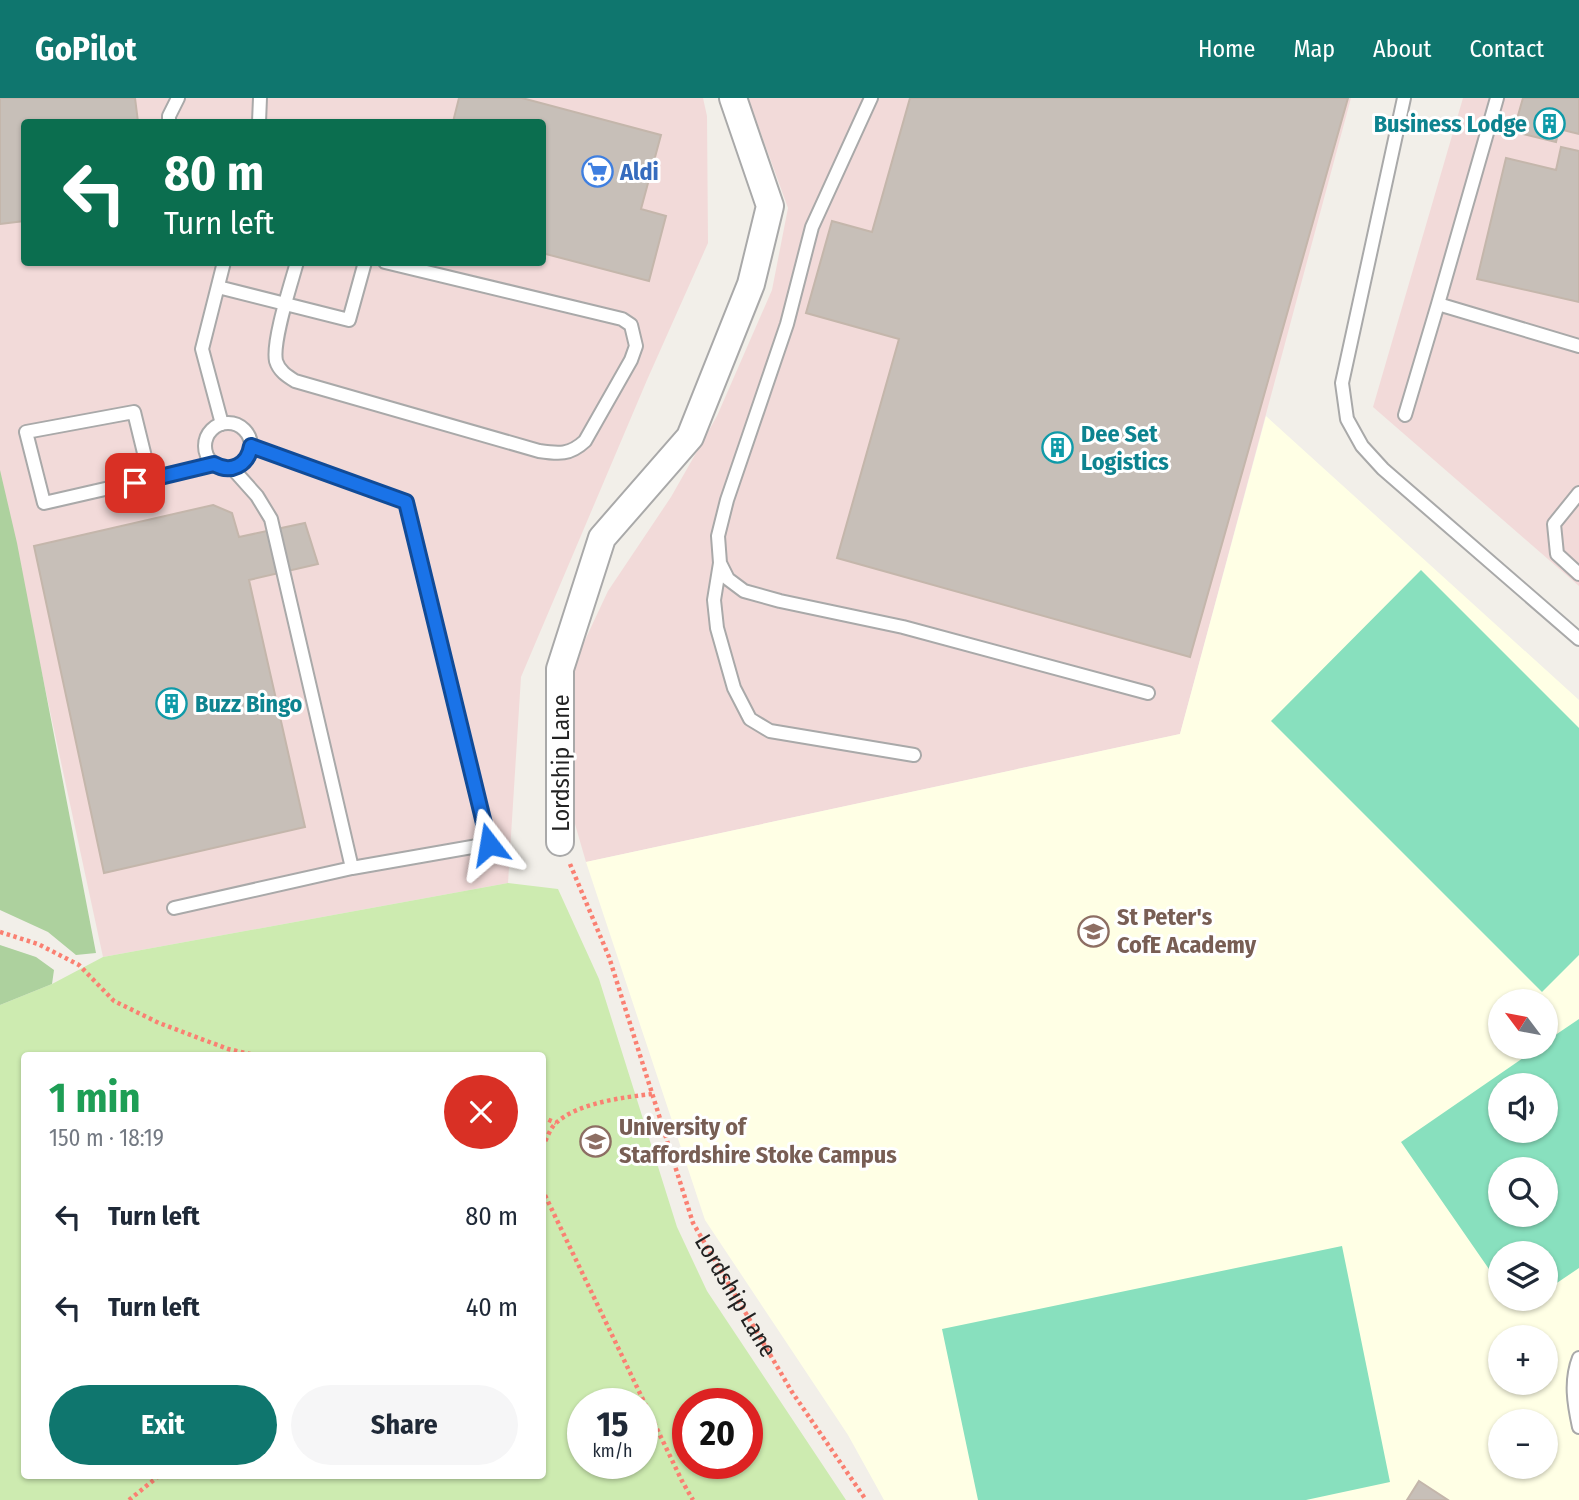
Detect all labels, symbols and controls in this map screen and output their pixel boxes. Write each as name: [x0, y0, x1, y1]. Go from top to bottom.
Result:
text: GoPilot: [35, 29, 137, 69]
text: Home: [1198, 35, 1255, 63]
text: Map: [1293, 35, 1335, 63]
text: About: [1373, 35, 1431, 63]
text: Contact: [1469, 35, 1544, 63]
building icon: Business Lodge: [1533, 107, 1567, 141]
place label: Business Lodge: [1374, 110, 1527, 138]
text: 80 m: [164, 144, 264, 203]
icon: left: [49, 147, 140, 238]
supermarket icon: Aldi: [580, 155, 614, 189]
place label: Aldi: [619, 158, 659, 186]
text: Turn left: [164, 204, 274, 242]
place label: Dee Set Logistics: [1081, 420, 1169, 476]
building icon: Dee Set Logistics: [1041, 431, 1075, 465]
pin: [105, 453, 165, 513]
icon: arrive: [116, 464, 154, 502]
building icon: Buzz Bingo: [155, 687, 189, 721]
place label: Buzz Bingo: [195, 690, 303, 718]
street label: Lordship Lane: [547, 694, 575, 832]
position arrow: [452, 807, 526, 881]
place label: St Peter's CofE Academy: [1117, 903, 1257, 959]
school or university icon: St Peter's CofE Academy: [1077, 914, 1111, 948]
north arrow: [1488, 989, 1558, 1059]
map controls: [1488, 989, 1558, 1479]
text: 1 min: [49, 1073, 140, 1123]
button: sound: [1488, 1073, 1558, 1143]
button: close: [444, 1075, 518, 1149]
place label: University of Staffordshire Stoke Campus: [619, 1113, 897, 1169]
text: 150 m · 18:19: [49, 1124, 164, 1152]
school or university icon: University of Staffordshire Stoke Campus: [579, 1124, 613, 1158]
button: search: [1488, 1157, 1558, 1227]
icon: left: [49, 1198, 87, 1236]
text: Turn left: [108, 1201, 200, 1232]
text: 80 m: [465, 1201, 518, 1232]
street label: Lordship Lane: [689, 1229, 782, 1362]
button: layers: [1488, 1241, 1558, 1311]
icon: left: [49, 1289, 87, 1327]
text: Turn left: [108, 1292, 200, 1323]
text: 40 m: [466, 1292, 518, 1323]
button: +: [1488, 1325, 1558, 1395]
button: Exit: [49, 1385, 277, 1465]
button: Share: [291, 1385, 518, 1465]
speed limit sign: 20: [672, 1388, 763, 1479]
text: 15: [596, 1403, 628, 1445]
button: −: [1488, 1409, 1558, 1479]
text: km/h: [592, 1440, 633, 1462]

